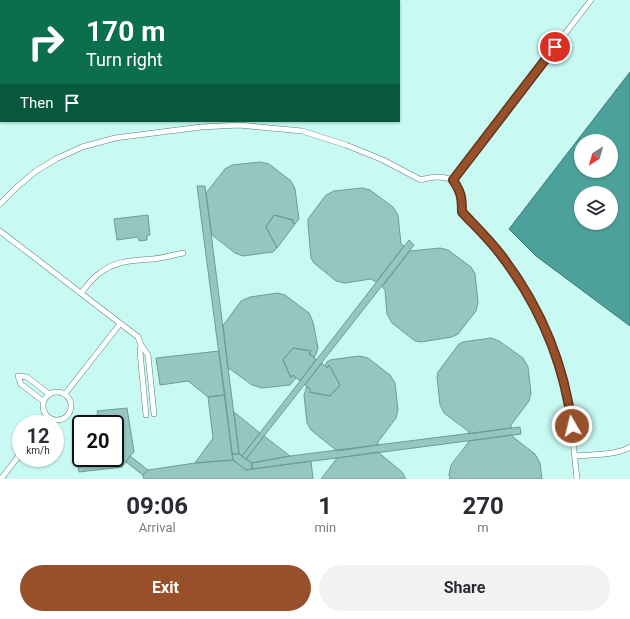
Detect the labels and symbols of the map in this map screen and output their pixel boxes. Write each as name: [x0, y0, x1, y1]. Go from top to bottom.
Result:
pin: [538, 30, 572, 64]
north arrow: [574, 134, 618, 178]
position arrow: [551, 405, 593, 447]
speed limit sign: 20: [72, 415, 124, 467]

